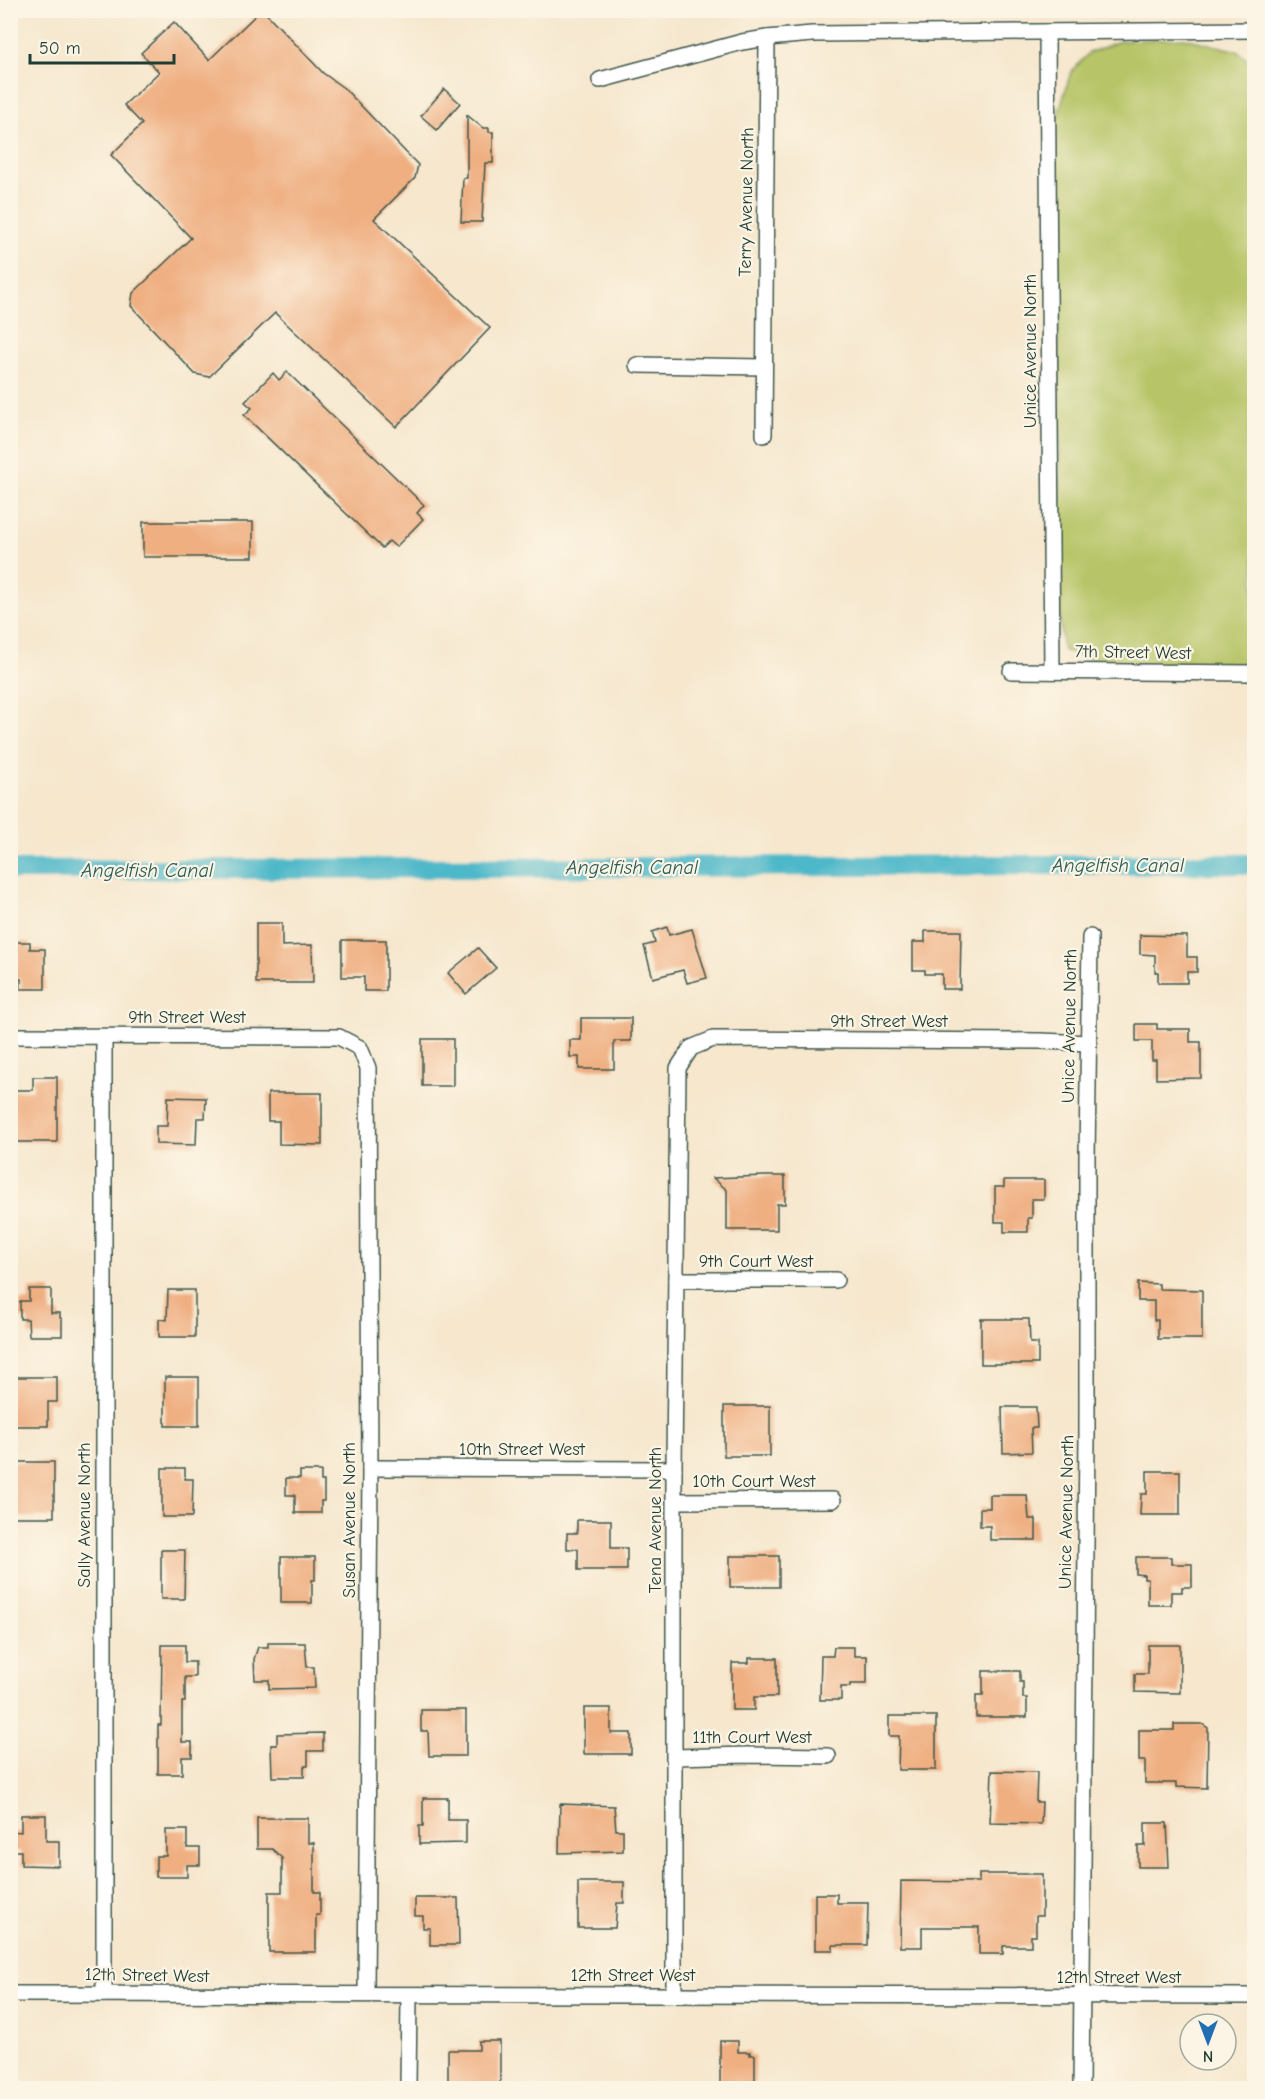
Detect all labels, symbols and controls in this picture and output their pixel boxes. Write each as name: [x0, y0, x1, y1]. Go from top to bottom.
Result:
scale bar: [30, 27, 174, 65]
text: 50 m: [39, 38, 81, 59]
street label: Terry Avenue North: [735, 127, 758, 277]
street label: Unice Avenue North: [1020, 274, 1041, 428]
street label: 7th Street West: [1075, 641, 1192, 664]
water label: Angelfish Canal: [1051, 854, 1185, 877]
water label: Angelfish Canal: [565, 856, 699, 879]
water label: Angelfish Canal: [80, 859, 214, 882]
street label: Unice Avenue North: [1058, 949, 1081, 1103]
street label: 9th Street West: [128, 1007, 247, 1028]
street label: 9th Street West: [830, 1011, 949, 1032]
street label: 9th Court West: [699, 1251, 814, 1272]
street label: Unice Avenue North: [1055, 1435, 1078, 1589]
street label: 10th Street West: [459, 1439, 586, 1460]
street label: Sally Avenue North: [74, 1442, 95, 1588]
street label: Susan Avenue North: [339, 1442, 360, 1598]
street label: Tena Avenue North: [645, 1447, 666, 1593]
street label: 10th Court West: [692, 1471, 816, 1492]
street label: 11th Court West: [692, 1727, 812, 1748]
street label: 12th Street West: [85, 1964, 210, 1987]
street label: 12th Street West: [571, 1965, 696, 1986]
street label: 12th Street West: [1057, 1967, 1182, 1988]
north arrow: [1178, 2012, 1238, 2072]
text: N: [1203, 2047, 1213, 2065]

